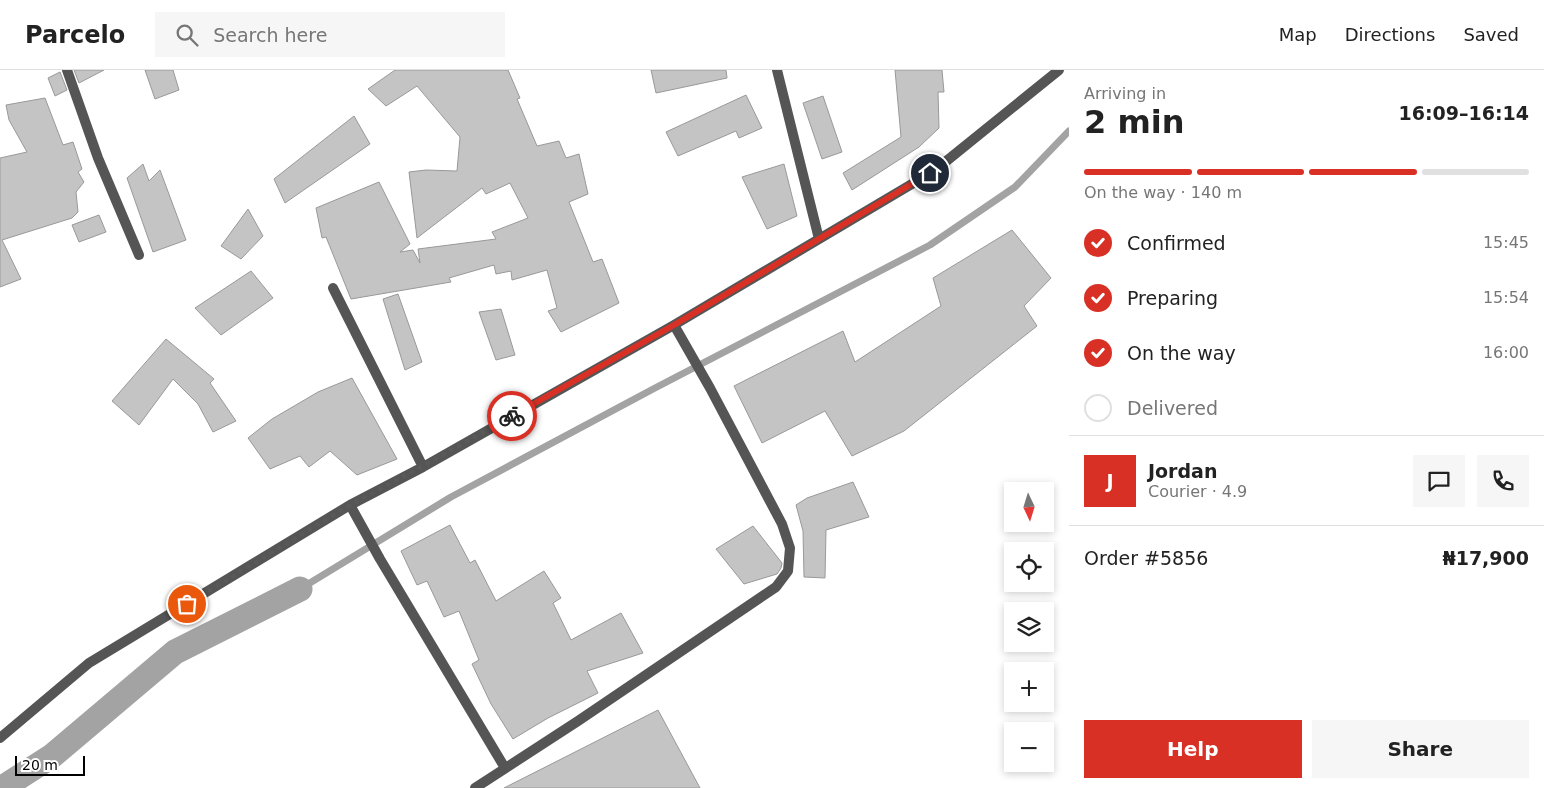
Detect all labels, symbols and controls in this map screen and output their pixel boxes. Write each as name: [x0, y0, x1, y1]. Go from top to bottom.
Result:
search box: [155, 12, 505, 57]
text: Parcelo: [25, 21, 125, 49]
icon: search: [173, 21, 201, 49]
text: Search here: [213, 24, 327, 46]
text: Map: [1279, 24, 1317, 45]
text: Directions: [1345, 24, 1435, 45]
text: Saved: [1463, 24, 1519, 45]
text: Arriving in: [1084, 84, 1166, 103]
text: 16:09–16:14: [1399, 102, 1529, 124]
text: 2 min: [1084, 103, 1185, 141]
pin: [909, 152, 951, 194]
icon: home: [916, 159, 944, 187]
text: On the way · 140 m: [1084, 183, 1242, 202]
icon: check: [1084, 229, 1112, 257]
text: Confirmed: [1127, 232, 1226, 254]
text: 15:45: [1483, 233, 1529, 252]
icon: check: [1084, 284, 1112, 312]
text: Preparing: [1127, 287, 1218, 309]
text: 15:54: [1483, 288, 1529, 307]
icon: check: [1084, 339, 1112, 367]
text: On the way: [1127, 342, 1236, 364]
text: 16:00: [1483, 343, 1529, 362]
courier: [487, 391, 537, 441]
text: Delivered: [1127, 397, 1218, 419]
icon: bike: [498, 402, 526, 430]
button: chat: [1413, 455, 1465, 507]
button: phone: [1477, 455, 1529, 507]
text: Jordan: [1148, 460, 1217, 482]
text: J: [1106, 470, 1114, 492]
north arrow: [1004, 482, 1054, 532]
map controls: [1004, 482, 1054, 772]
text: Courier · 4.9: [1148, 482, 1247, 501]
button: locate: [1004, 542, 1054, 592]
text: Order #5856: [1084, 547, 1208, 569]
text: ₦17,900: [1442, 547, 1529, 569]
pin: [166, 583, 208, 625]
icon: bag: [173, 590, 201, 618]
button: layers: [1004, 602, 1054, 652]
button: +: [1004, 662, 1054, 712]
button: Help: [1084, 720, 1302, 778]
button: Share: [1312, 720, 1529, 778]
button: −: [1004, 722, 1054, 772]
scale bar: [15, 753, 85, 776]
text: 20 m: [22, 757, 58, 773]

